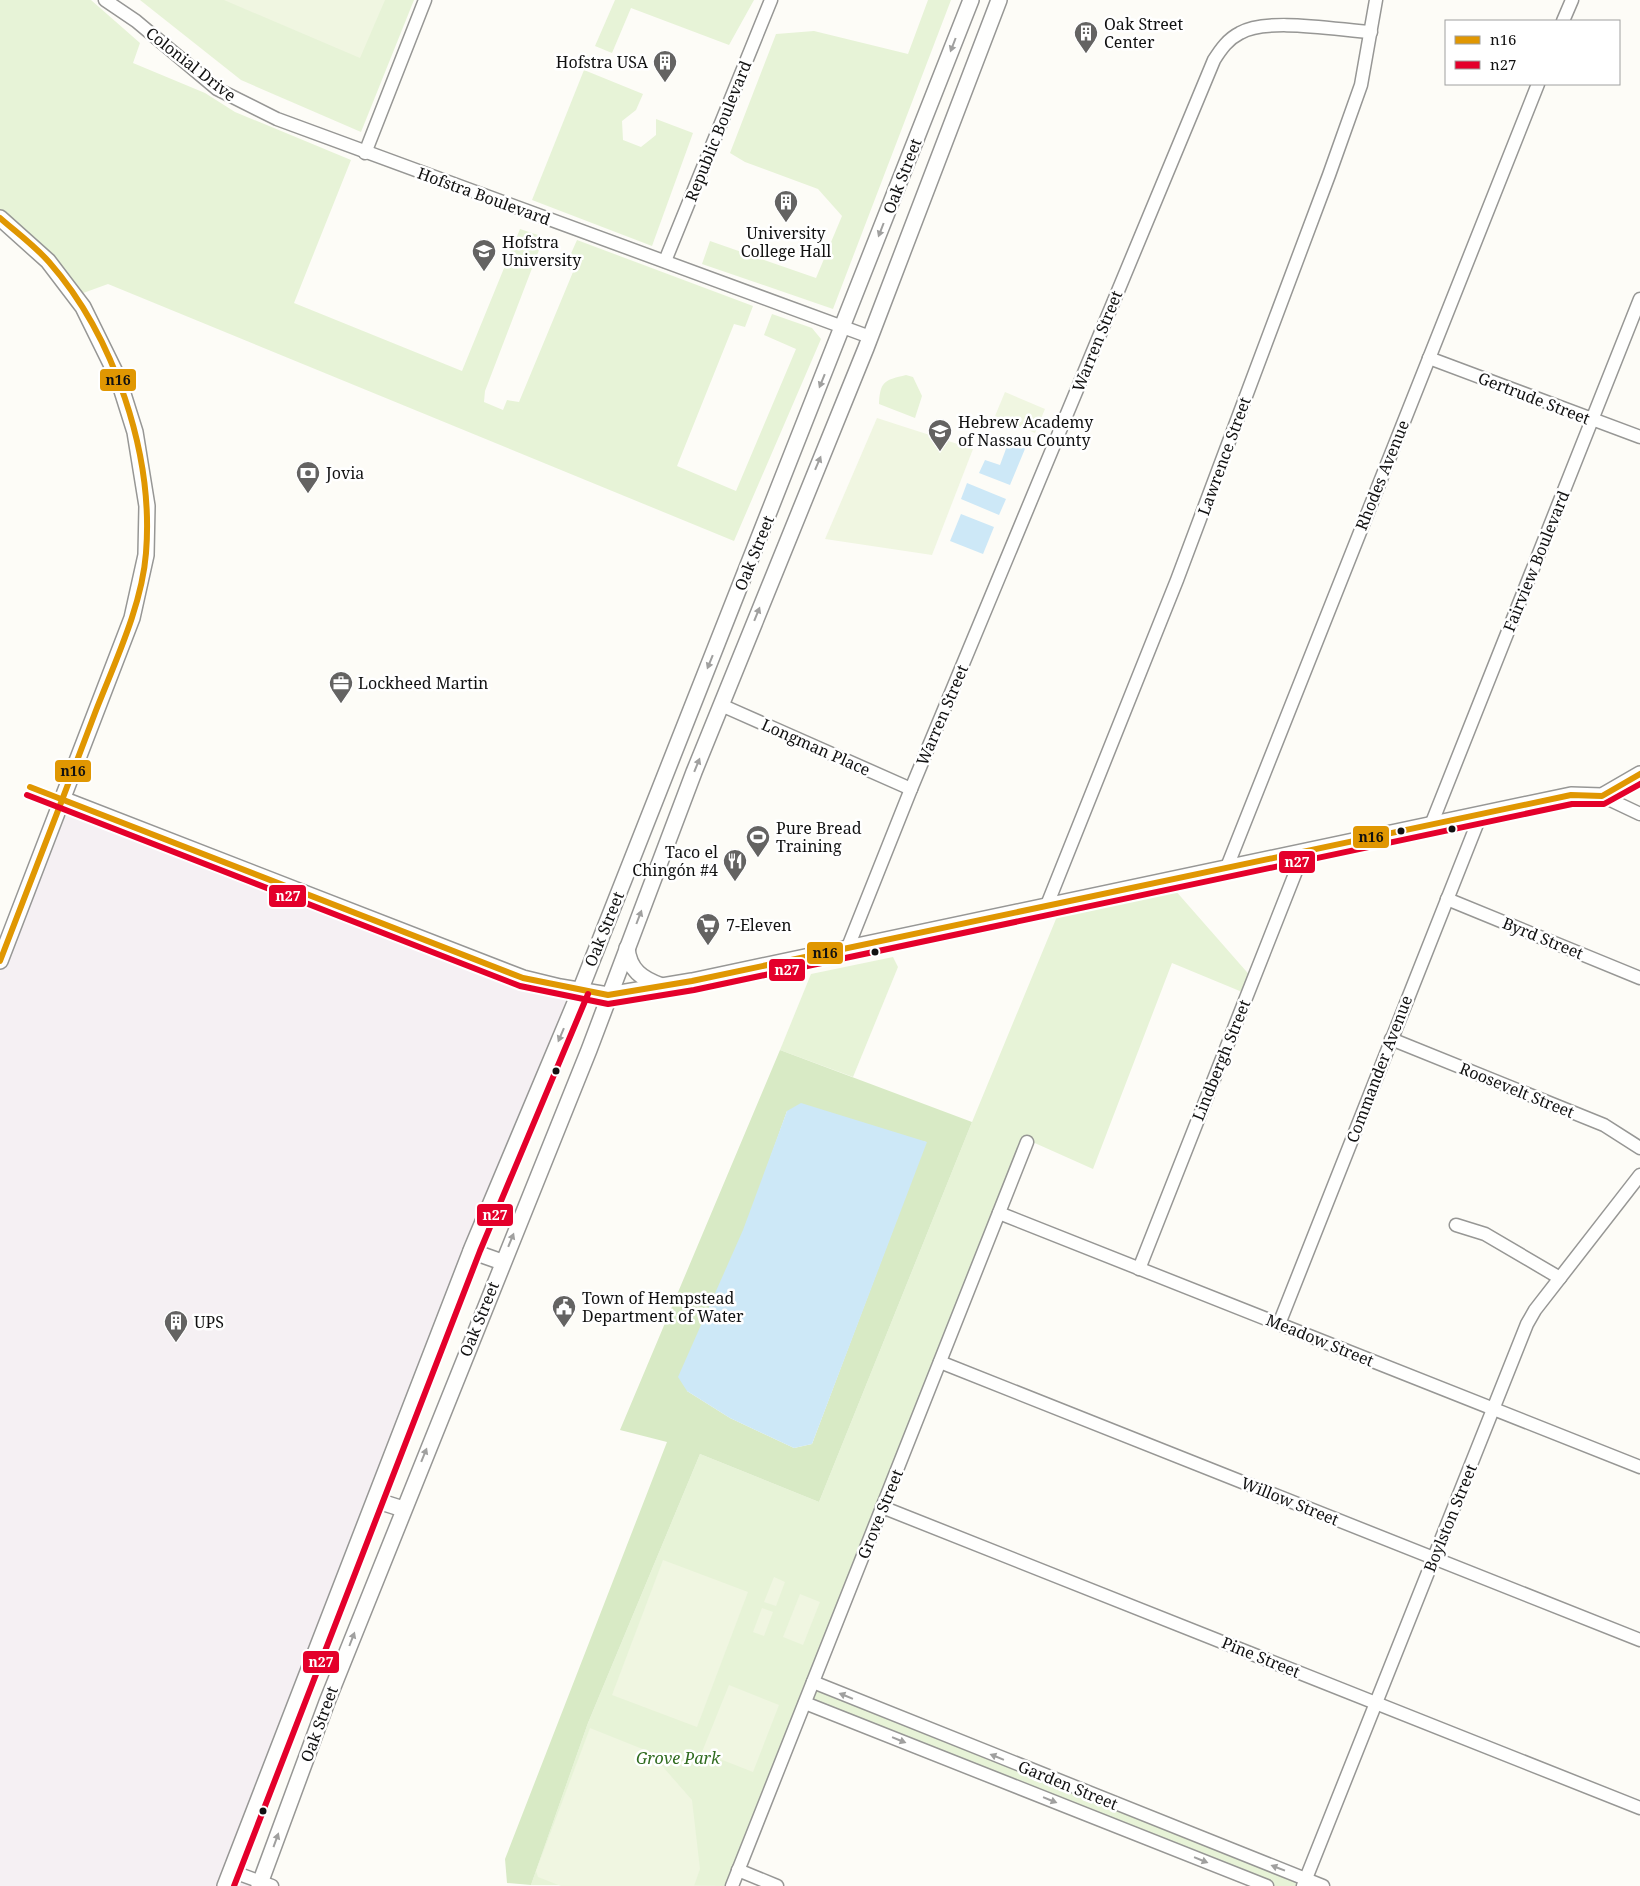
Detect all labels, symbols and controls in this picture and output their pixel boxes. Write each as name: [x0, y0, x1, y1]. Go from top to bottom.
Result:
place label: Oak Street Center: [1104, 13, 1183, 53]
building icon: Oak Street Center: [1073, 20, 1099, 54]
legend: [1445, 20, 1620, 85]
street label: Colonial Drive: [141, 22, 241, 106]
text: n16: [1490, 29, 1516, 49]
one-way arrow: [949, 38, 956, 53]
building icon: Hofstra USA: [652, 49, 678, 83]
place label: Hofstra USA: [556, 51, 649, 73]
text: n27: [1490, 54, 1516, 74]
street label: Republic Boulevard: [680, 57, 756, 205]
street label: Oak Street: [878, 135, 927, 217]
street label: Hofstra Boulevard: [414, 162, 554, 230]
building icon: University College Hall: [773, 189, 799, 223]
place label: University College Hall: [741, 222, 831, 262]
one-way arrow: [877, 222, 884, 237]
place label: Hofstra University: [502, 231, 582, 271]
school or university icon: Hofstra University: [471, 238, 497, 272]
street label: Warren Street: [1067, 287, 1127, 395]
street label: Gertrude Street: [1475, 367, 1593, 430]
line badge: n16: [99, 368, 137, 392]
text: n16: [105, 370, 131, 389]
one-way arrow: [818, 374, 826, 389]
street label: Lawrence Street: [1192, 393, 1256, 518]
place label: Hebrew Academy of Nassau County: [958, 411, 1094, 451]
street label: Rhodes Avenue: [1350, 417, 1414, 533]
school or university icon: Hebrew Academy of Nassau County: [927, 418, 953, 452]
one-way arrow: [814, 456, 822, 471]
bank icon: Jovia: [295, 460, 321, 494]
place label: Jovia: [325, 462, 364, 484]
street label: Fairview Boulevard: [1498, 487, 1574, 635]
street label: Oak Street: [729, 512, 779, 594]
one-way arrow: [753, 606, 761, 621]
one-way arrow: [706, 655, 714, 669]
street label: Warren Street: [911, 661, 973, 769]
office icon: Lockheed Martin: [328, 670, 354, 704]
place label: Lockheed Martin: [358, 672, 488, 694]
street label: Longman Place: [758, 713, 874, 781]
one-way arrow: [693, 757, 701, 772]
line badge: n16: [54, 759, 92, 783]
text: n16: [60, 761, 86, 780]
place label: Pure Bread Training: [776, 817, 862, 857]
sports icon: Pure Bread Training: [745, 824, 771, 858]
unlabelled marker: [1447, 824, 1457, 834]
line badge: n16: [1352, 825, 1390, 849]
unlabelled marker: [1396, 826, 1406, 836]
text: n16: [1358, 827, 1384, 846]
place label: Taco el Chingón #4: [632, 841, 718, 881]
restaurant icon: Taco el Chingón #4: [722, 848, 748, 882]
line badge: n27: [1278, 850, 1316, 874]
text: n27: [1284, 852, 1310, 871]
line badge: n27: [268, 884, 307, 908]
text: n27: [275, 886, 301, 905]
street label: Oak Street: [579, 888, 629, 970]
one-way arrow: [635, 909, 643, 924]
supermarket icon: 7-Eleven: [695, 912, 721, 946]
street label: Byrd Street: [1499, 912, 1587, 964]
place label: 7-Eleven: [726, 914, 792, 936]
line badge: n16: [806, 941, 844, 965]
text: n16: [812, 943, 838, 962]
unlabelled marker: [870, 947, 880, 957]
line badge: n27: [768, 958, 806, 982]
text: n27: [774, 960, 800, 979]
street label: Commander Avenue: [1341, 992, 1417, 1146]
street label: Lindbergh Street: [1187, 996, 1255, 1124]
one-way arrow: [557, 1028, 564, 1043]
street label: Roosevelt Street: [1456, 1057, 1578, 1123]
unlabelled marker: [551, 1066, 561, 1076]
line badge: n27: [476, 1203, 514, 1227]
text: n27: [482, 1205, 508, 1224]
one-way arrow: [508, 1233, 516, 1247]
street label: Oak Street: [454, 1278, 504, 1360]
place label: Town of Hempstead Department of Water: [582, 1287, 744, 1327]
public building icon: Town of Hempstead Department of Water: [551, 1294, 577, 1328]
street label: Meadow Street: [1263, 1308, 1377, 1372]
building icon: UPS: [163, 1309, 189, 1343]
place label: UPS: [194, 1311, 224, 1333]
one-way arrow: [421, 1448, 429, 1462]
street label: Boylston Street: [1418, 1460, 1482, 1575]
street label: Grove Street: [852, 1466, 908, 1562]
street label: Willow Street: [1238, 1471, 1342, 1531]
street label: Pine Street: [1219, 1631, 1304, 1683]
one-way arrow: [348, 1632, 356, 1646]
line badge: n27: [302, 1650, 340, 1674]
text: n27: [308, 1652, 334, 1671]
street label: Oak Street: [295, 1683, 343, 1765]
one-way arrow: [838, 1692, 853, 1700]
one-way arrow: [892, 1736, 907, 1744]
park label: Grove Park: [636, 1747, 721, 1769]
one-way arrow: [989, 1753, 1004, 1761]
street label: Garden Street: [1015, 1755, 1121, 1815]
one-way arrow: [1043, 1796, 1058, 1804]
unlabelled marker: [258, 1806, 268, 1816]
one-way arrow: [272, 1832, 280, 1847]
one-way arrow: [1194, 1856, 1209, 1864]
one-way arrow: [1270, 1864, 1285, 1872]

